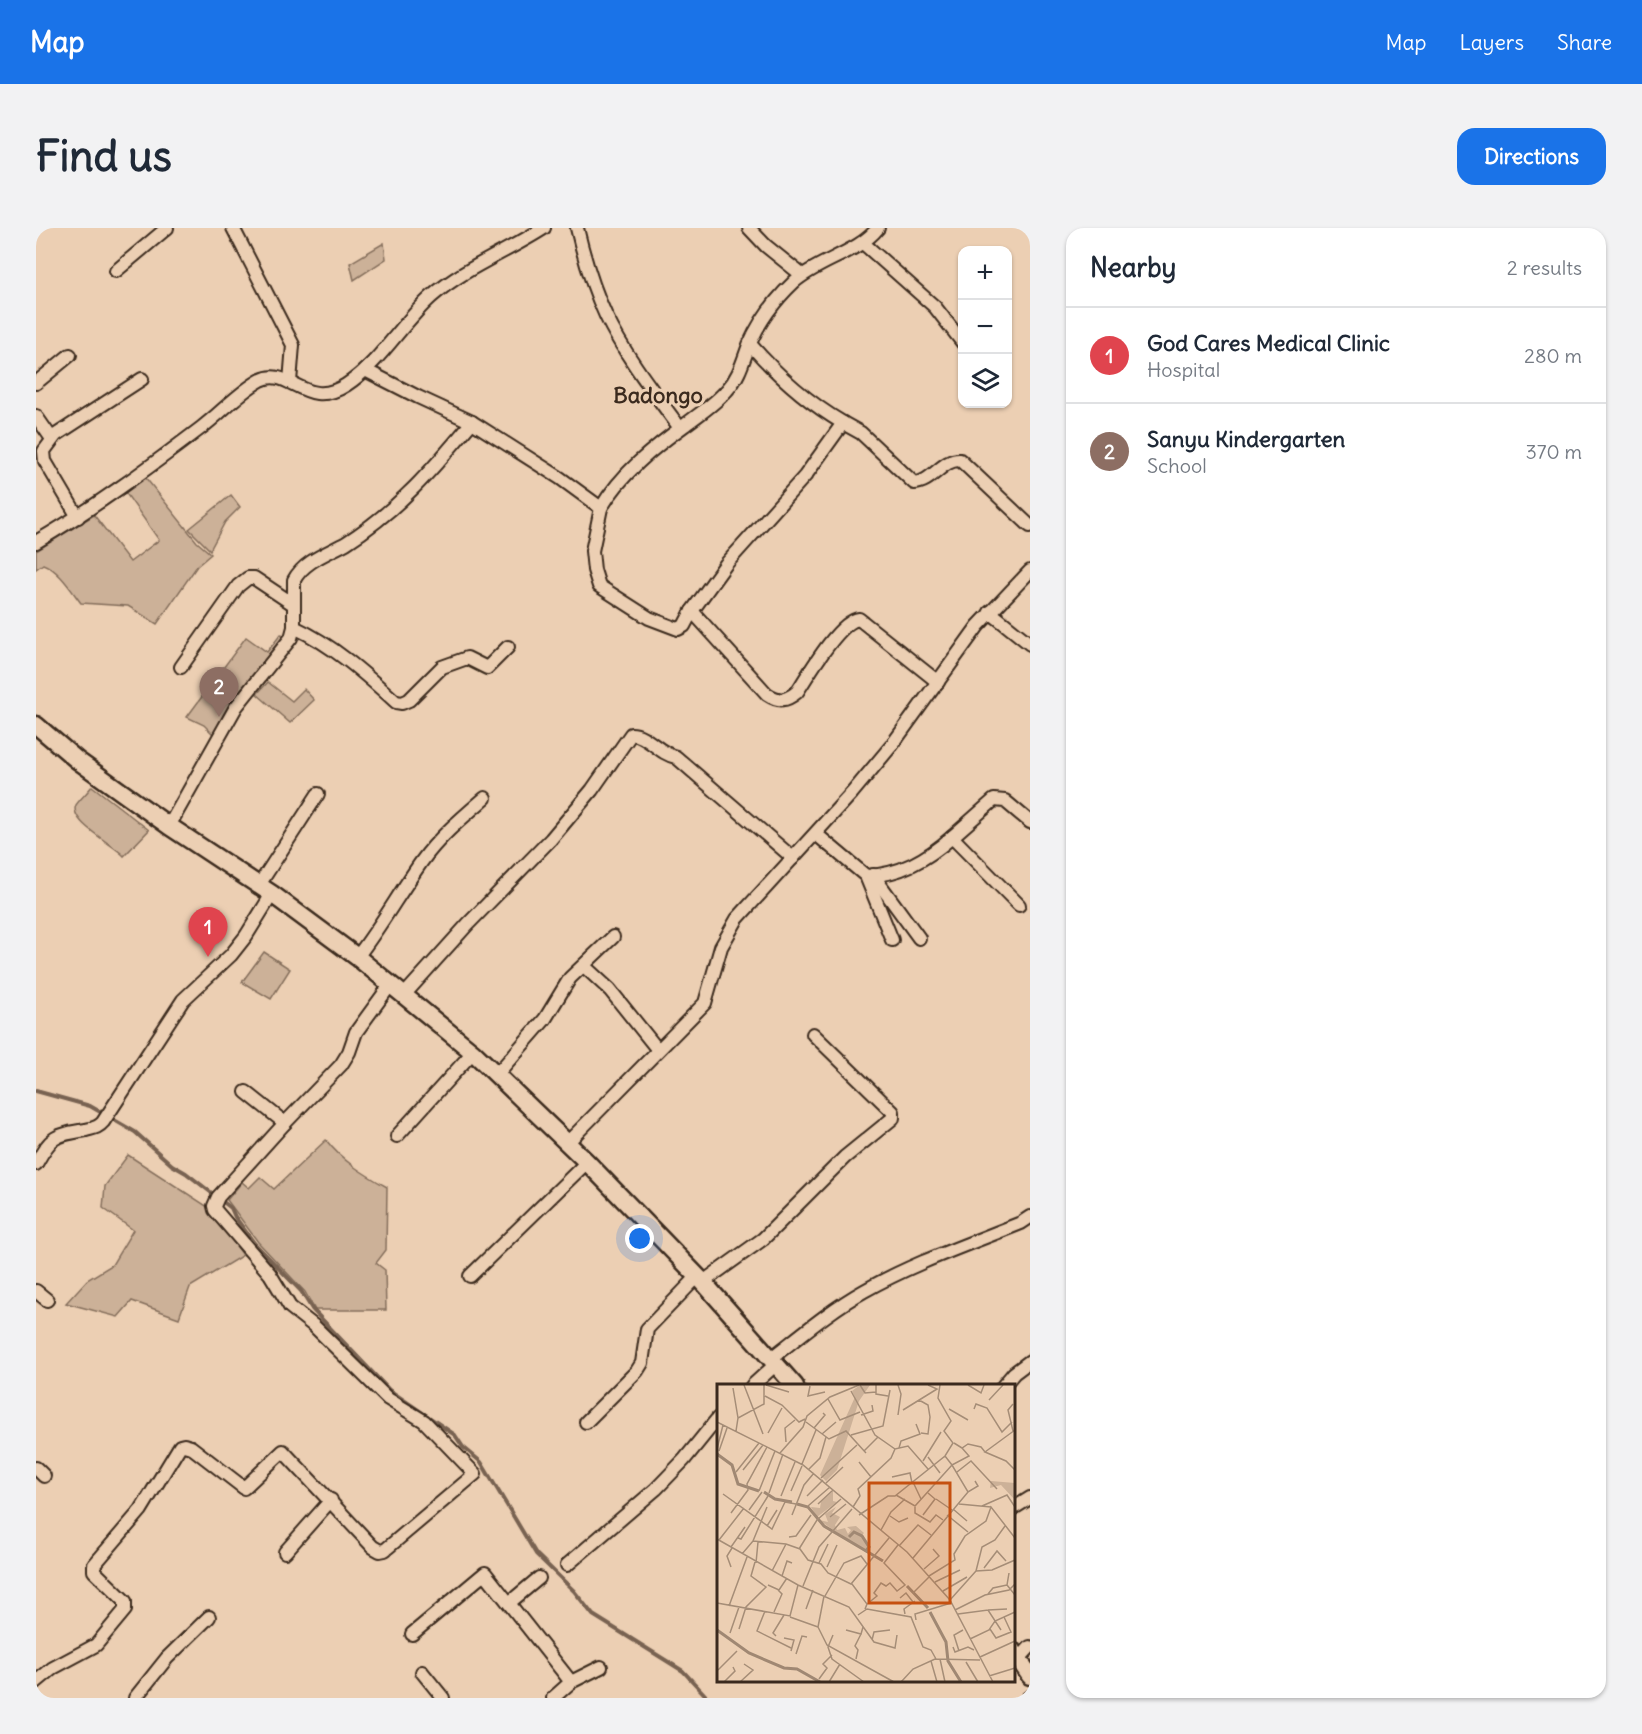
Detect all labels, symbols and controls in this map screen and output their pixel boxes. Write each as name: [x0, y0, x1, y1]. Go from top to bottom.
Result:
text: Map: [30, 24, 84, 60]
text: Map: [1386, 29, 1426, 56]
text: Layers: [1459, 29, 1524, 56]
text: Share: [1557, 29, 1612, 56]
button: Directions: [1457, 128, 1606, 185]
text: Find us: [36, 130, 172, 182]
map controls: [958, 246, 1012, 408]
button: +: [958, 246, 1012, 300]
text: Nearby: [1090, 251, 1176, 284]
text: 2 results: [1507, 255, 1582, 280]
button: −: [958, 300, 1012, 354]
text: God Cares Medical Clinic: [1147, 329, 1390, 357]
text: 1: [1106, 343, 1113, 368]
text: 280 m: [1524, 343, 1582, 368]
button: layers: [958, 354, 1012, 408]
text: Hospital: [1147, 357, 1220, 382]
district label: Badongo: [613, 381, 703, 409]
text: Sanyu Kindergarten: [1147, 425, 1345, 453]
text: 2: [1104, 439, 1115, 464]
text: 370 m: [1525, 439, 1582, 464]
text: School: [1147, 453, 1207, 478]
pin: 2: [200, 668, 238, 717]
pin: 1: [188, 908, 228, 957]
your location: [625, 1224, 654, 1253]
inset map: [717, 1384, 1015, 1683]

